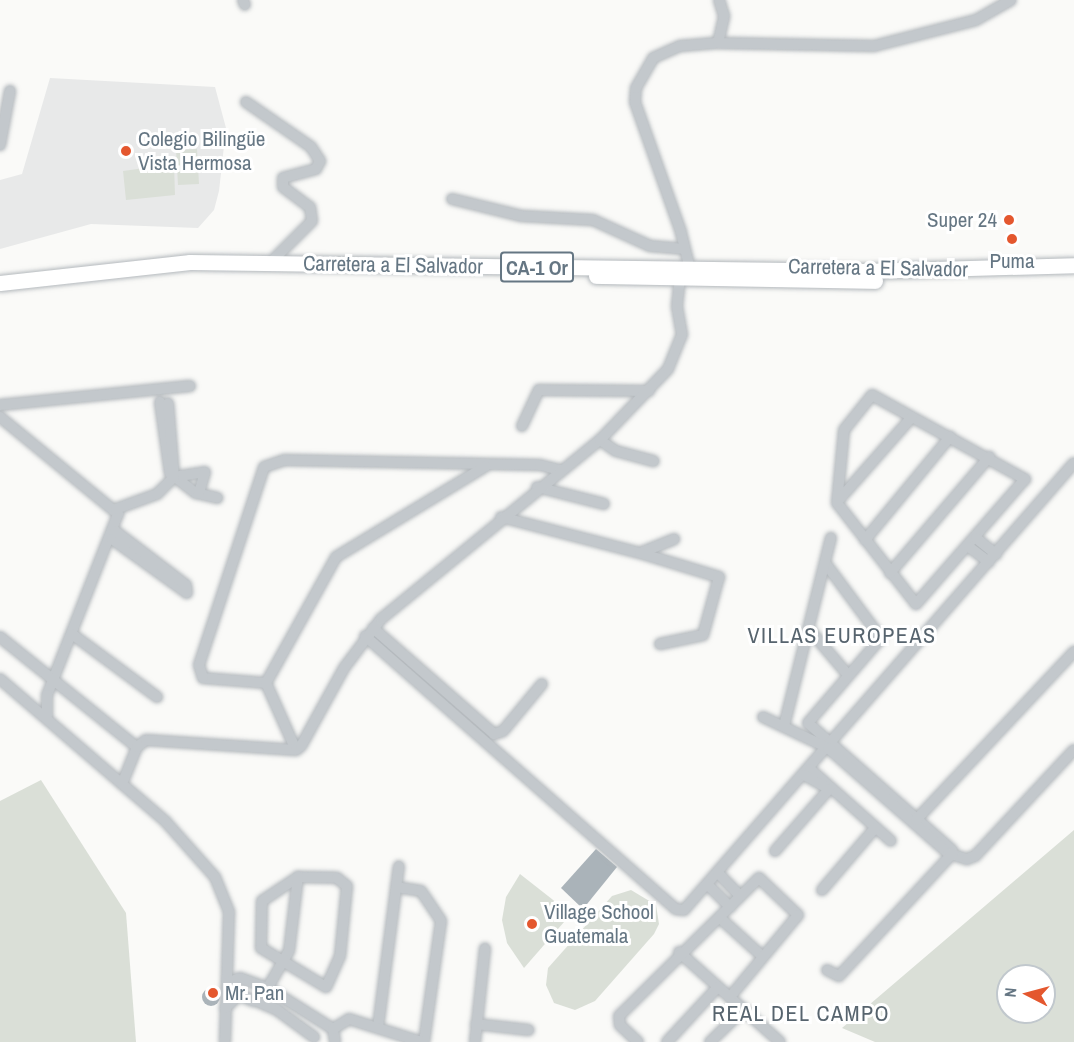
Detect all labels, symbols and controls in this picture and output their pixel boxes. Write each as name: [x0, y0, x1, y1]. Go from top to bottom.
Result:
place label: Colegio Bilingüe Vista Hermosa: [138, 126, 265, 176]
marker: Colegio Bilingüe Vista Hermosa: [119, 144, 133, 158]
place label: Super 24: [927, 207, 997, 233]
marker: Super 24: [1002, 213, 1016, 227]
marker: Puma: [1005, 232, 1019, 246]
place label: Puma: [990, 248, 1034, 274]
road number: CA-1 Or: [500, 250, 574, 284]
street label: Carretera a El Salvador: [303, 251, 483, 279]
street label: Carretera a El Salvador: [788, 254, 968, 282]
district label: VILLAS EUROPEAS: [748, 623, 936, 649]
place label: Village School Guatemala: [544, 899, 654, 949]
marker: Village School Guatemala: [525, 917, 539, 931]
north arrow: [996, 964, 1056, 1024]
place label: Mr. Pan: [225, 980, 284, 1006]
marker: Mr. Pan: [206, 986, 220, 1000]
text: N: [999, 986, 1022, 998]
district label: REAL DEL CAMPO: [711, 1001, 891, 1027]

